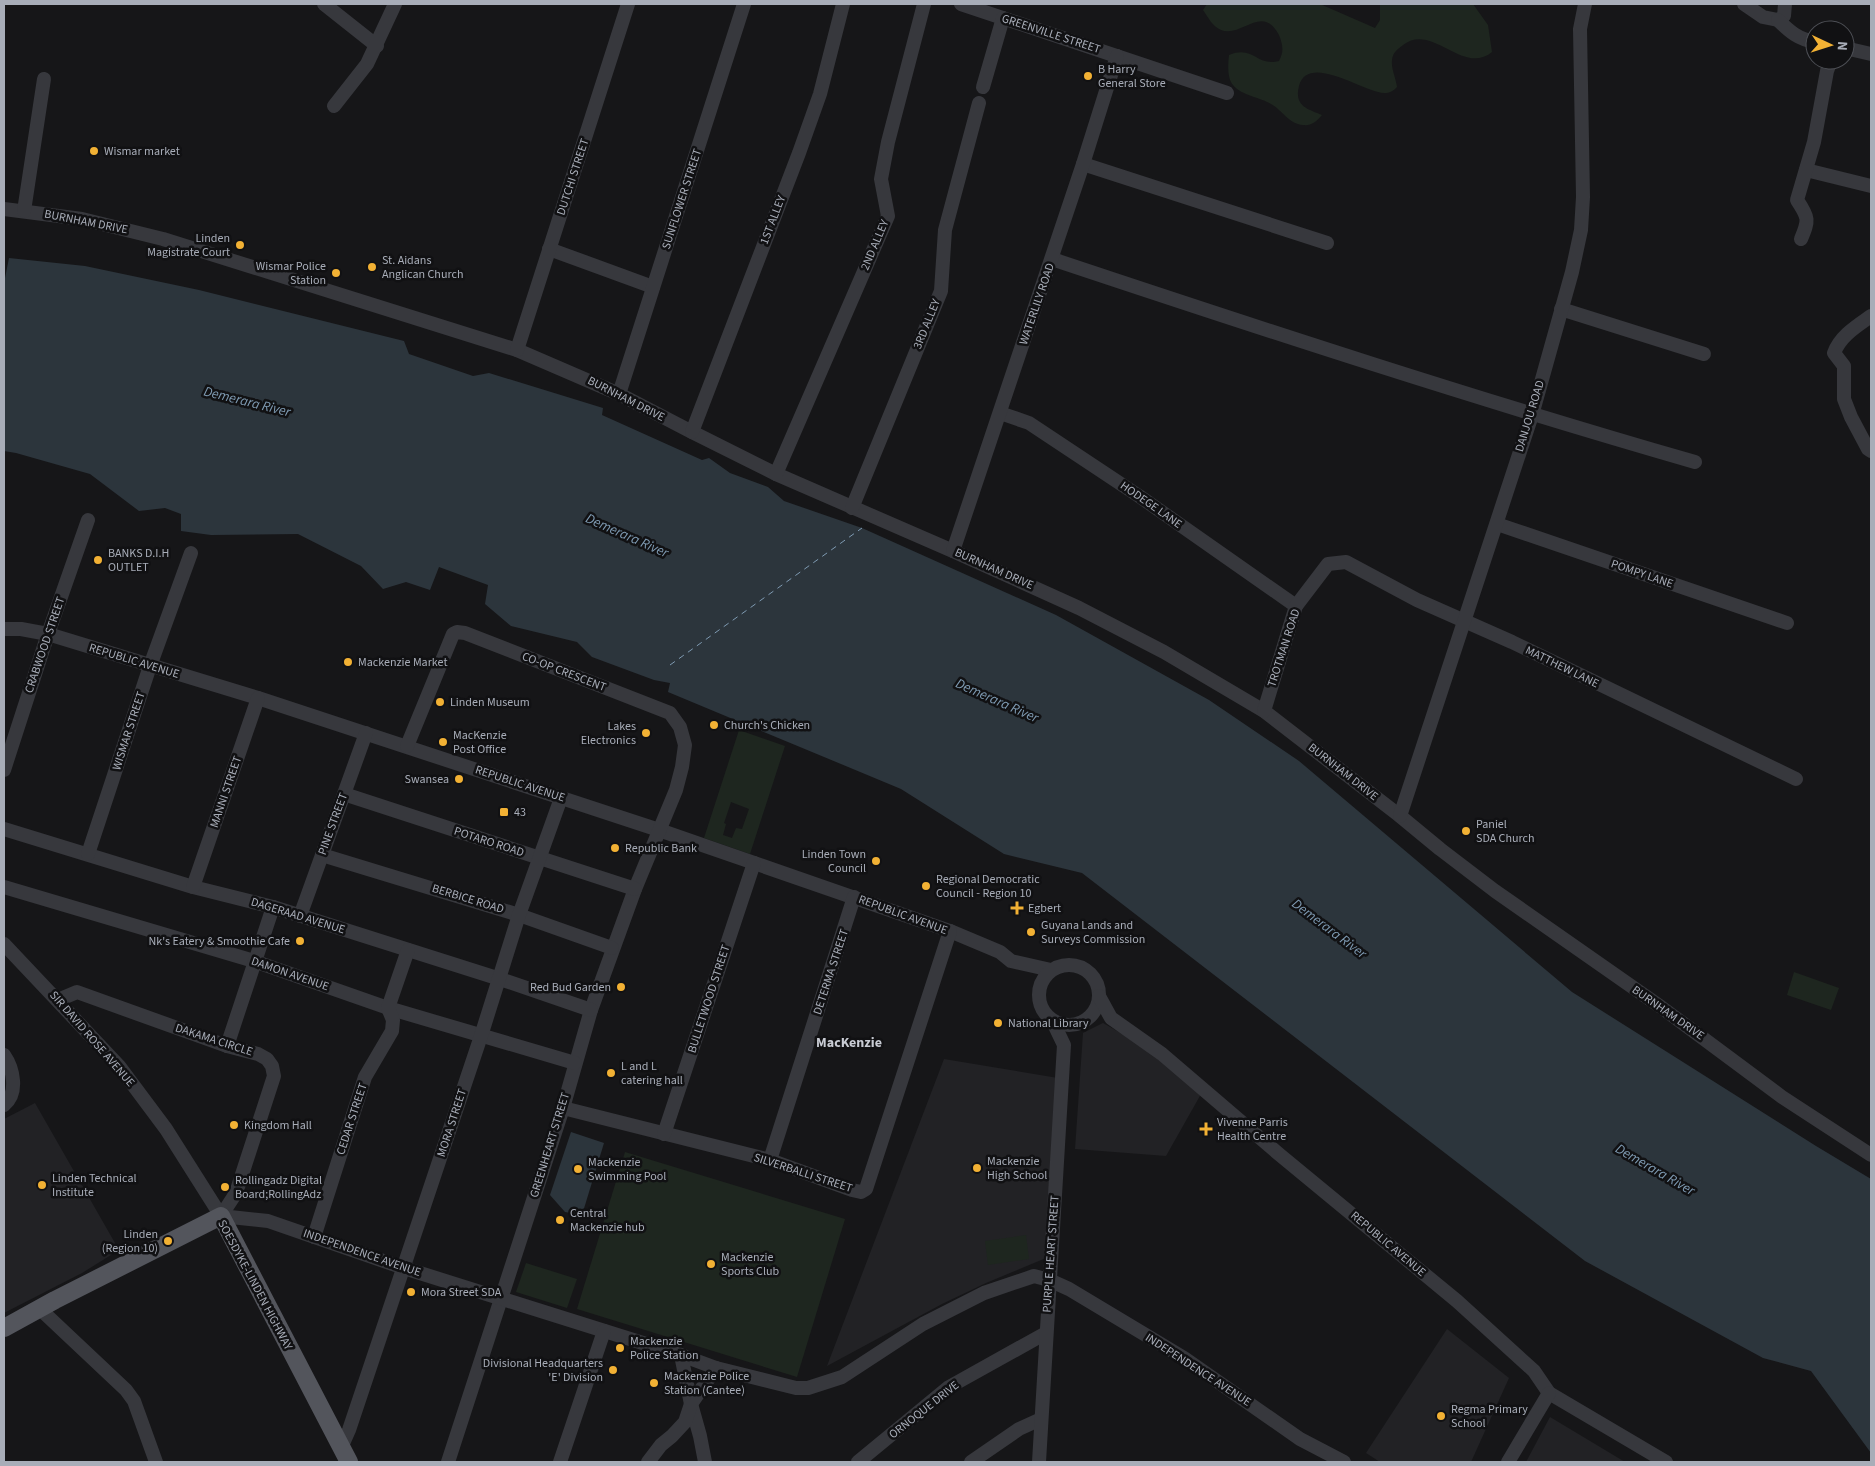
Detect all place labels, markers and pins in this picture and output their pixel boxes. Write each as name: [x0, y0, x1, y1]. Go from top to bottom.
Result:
place label: B Harry General Store: [1098, 61, 1166, 92]
marker: B Harry General Store: [1082, 70, 1094, 82]
place label: Wismar market: [104, 143, 180, 160]
marker: Wismar market: [88, 145, 100, 157]
place label: Linden Magistrate Court: [147, 230, 230, 261]
marker: Linden Magistrate Court: [234, 239, 246, 251]
place label: St. Aidans Anglican Church: [382, 252, 463, 283]
place label: Wismar Police Station: [256, 258, 326, 289]
marker: St. Aidans Anglican Church: [366, 261, 378, 273]
marker: Wismar Police Station: [330, 267, 342, 279]
place label: BANKS D.I.H OUTLET: [108, 545, 169, 576]
marker: BANKS D.I.H OUTLET: [92, 554, 104, 566]
place label: Mackenzie Market: [358, 654, 447, 671]
marker: Mackenzie Market: [342, 656, 354, 668]
place label: Linden Museum: [450, 694, 530, 711]
marker: Linden Museum: [434, 696, 446, 708]
place label: Church's Chicken: [724, 717, 810, 734]
place label: Lakes Electronics: [581, 718, 636, 749]
marker: Church's Chicken: [708, 719, 720, 731]
place label: MacKenzie Post Office: [453, 727, 507, 758]
marker: Lakes Electronics: [640, 727, 652, 739]
marker: MacKenzie Post Office: [437, 736, 449, 748]
place label: Swansea: [405, 771, 449, 788]
marker: Swansea: [453, 773, 465, 785]
place label: 43: [514, 804, 526, 821]
marker: 43: [498, 806, 510, 818]
place label: Paniel SDA Church: [1476, 816, 1535, 847]
marker: Paniel SDA Church: [1460, 825, 1472, 837]
place label: Republic Bank: [625, 840, 697, 857]
marker: Republic Bank: [609, 842, 621, 854]
place label: Linden Town Council: [802, 846, 866, 877]
marker: Linden Town Council: [870, 855, 882, 867]
place label: Regional Democratic Council - Region 10: [936, 871, 1040, 902]
marker: Regional Democratic Council - Region 10: [920, 880, 932, 892]
place label: Egbert: [1028, 900, 1061, 917]
marker: Egbert: [1010, 901, 1024, 915]
place label: Guyana Lands and Surveys Commission: [1041, 917, 1145, 948]
marker: Guyana Lands and Surveys Commission: [1025, 926, 1037, 938]
place label: Nk's Eatery & Smoothie Cafe: [149, 933, 290, 950]
marker: Nk's Eatery & Smoothie Cafe: [294, 935, 306, 947]
place label: Red Bud Garden: [530, 979, 611, 996]
marker: Red Bud Garden: [615, 981, 627, 993]
place label: National Library: [1008, 1015, 1089, 1032]
marker: National Library: [992, 1017, 1004, 1029]
place label: L and L catering hall: [621, 1058, 683, 1089]
marker: L and L catering hall: [605, 1067, 617, 1079]
place label: Vivenne Parris Health Centre: [1217, 1114, 1288, 1145]
place label: Kingdom Hall: [244, 1117, 312, 1134]
marker: Kingdom Hall: [228, 1119, 240, 1131]
marker: Vivenne Parris Health Centre: [1199, 1122, 1213, 1136]
place label: Mackenzie High School: [987, 1153, 1047, 1184]
place label: Mackenzie Swimming Pool: [588, 1154, 666, 1185]
marker: Mackenzie High School: [971, 1162, 983, 1174]
marker: Mackenzie Swimming Pool: [572, 1163, 584, 1175]
place label: Linden Technical Institute: [52, 1170, 137, 1201]
place label: Rollingadz Digital Board;RollingAdz: [235, 1172, 322, 1203]
marker: Linden Technical Institute: [36, 1179, 48, 1191]
marker: Rollingadz Digital Board;RollingAdz: [219, 1181, 231, 1193]
place label: Central Mackenzie hub: [570, 1205, 645, 1236]
marker: Central Mackenzie hub: [554, 1214, 566, 1226]
place label: Linden (Region 10): [102, 1226, 158, 1257]
marker: Linden (Region 10): [162, 1235, 174, 1247]
place label: Mackenzie Sports Club: [721, 1249, 780, 1280]
marker: Mackenzie Sports Club: [705, 1258, 717, 1270]
place label: Mora Street SDA: [421, 1284, 502, 1301]
marker: Mora Street SDA: [405, 1286, 417, 1298]
place label: Mackenzie Police Station: [630, 1333, 698, 1364]
marker: Mackenzie Police Station: [614, 1342, 626, 1354]
place label: Divisional Headquarters 'E' Division: [483, 1355, 603, 1386]
marker: Divisional Headquarters 'E' Division: [607, 1364, 619, 1376]
place label: Mackenzie Police Station (Cantee): [664, 1368, 749, 1399]
marker: Mackenzie Police Station (Cantee): [648, 1377, 660, 1389]
place label: Regma Primary School: [1451, 1401, 1528, 1432]
marker: Regma Primary School: [1435, 1410, 1447, 1422]

